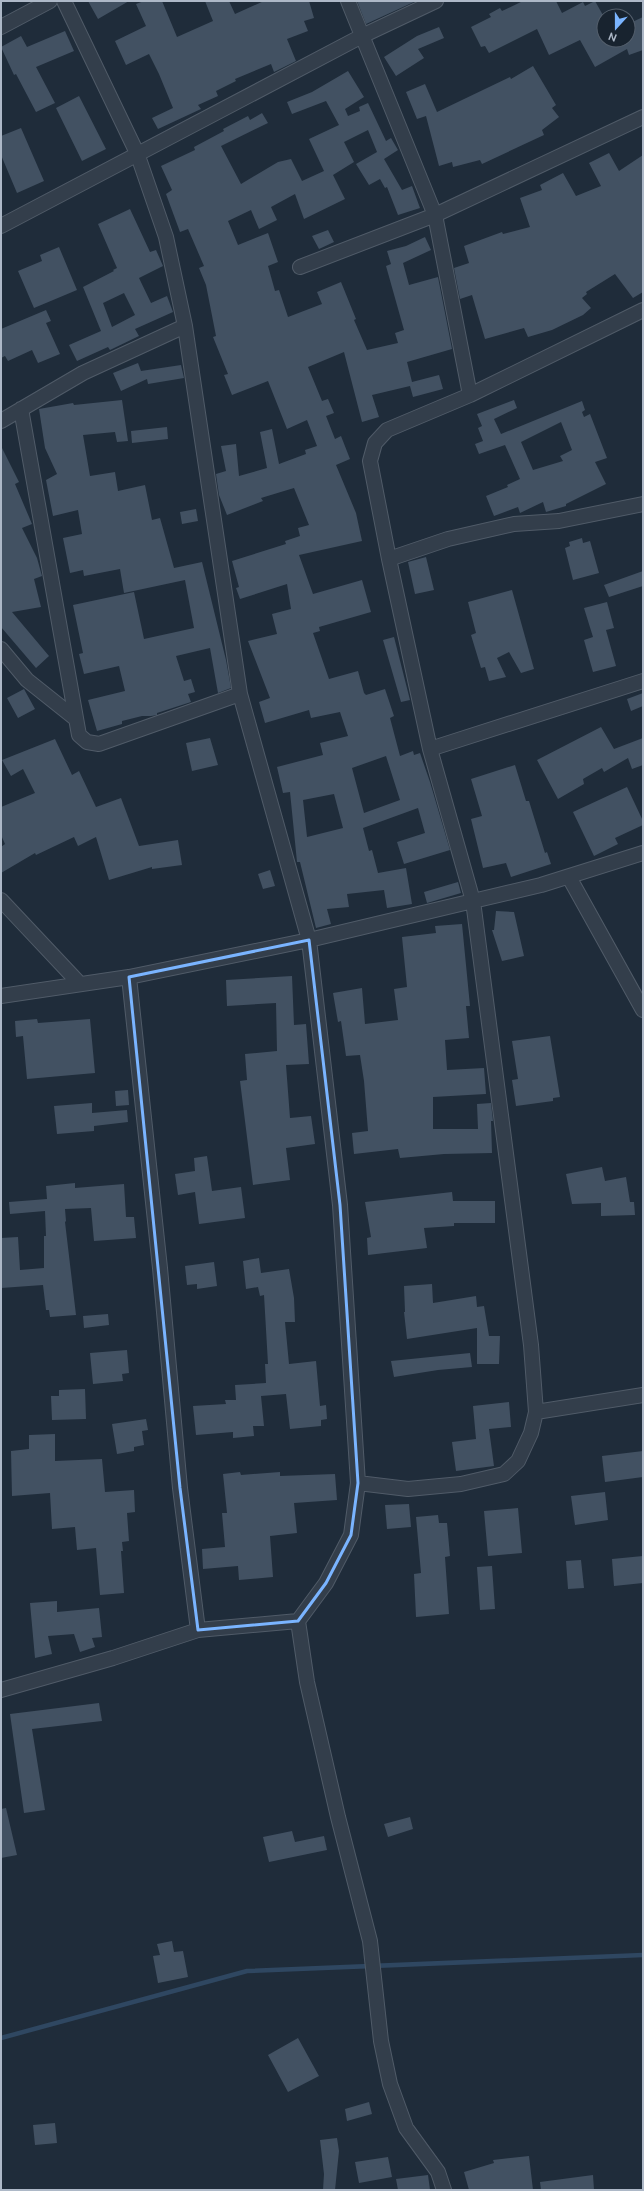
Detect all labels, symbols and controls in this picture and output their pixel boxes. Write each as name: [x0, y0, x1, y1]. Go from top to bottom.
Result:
north arrow: [596, 8, 636, 48]
text: N: [606, 30, 618, 44]

